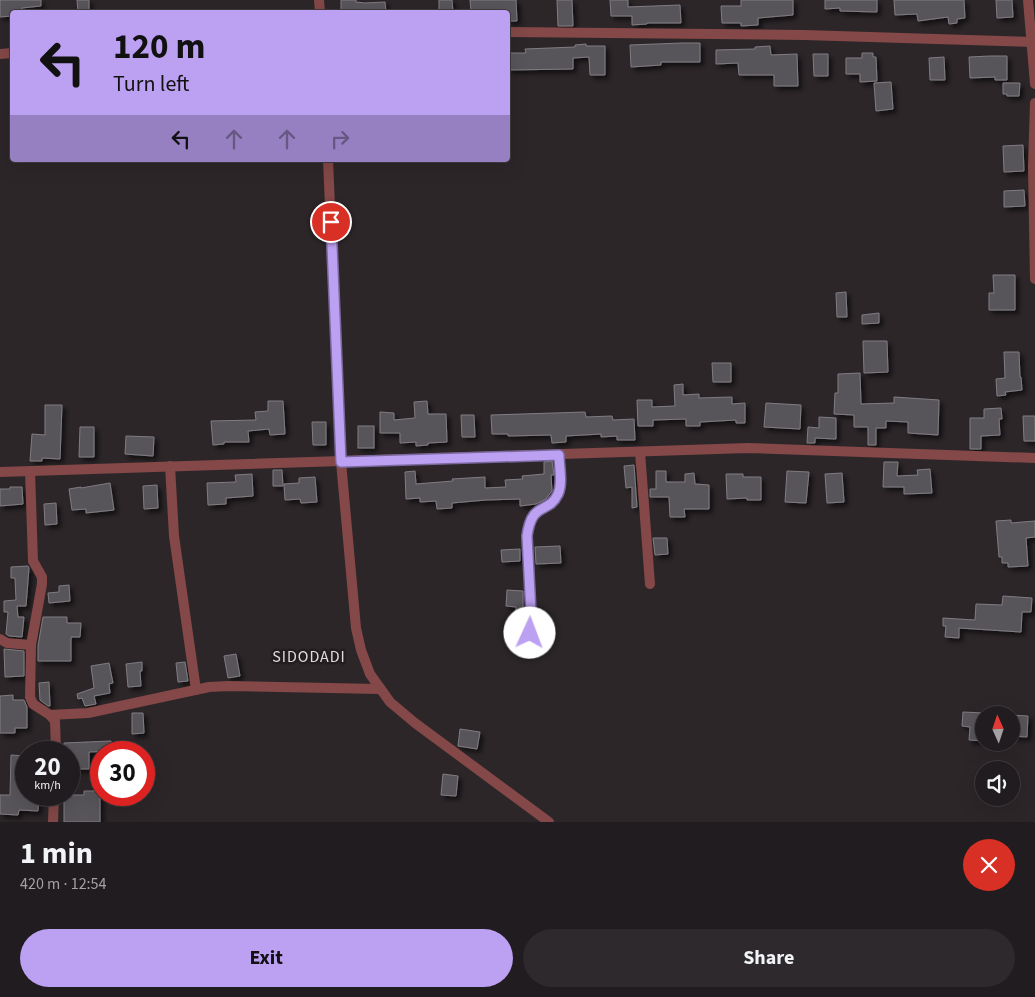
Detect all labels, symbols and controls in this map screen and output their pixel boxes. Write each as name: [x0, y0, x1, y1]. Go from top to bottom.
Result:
text: 120 m: [113, 22, 205, 72]
icon: left: [30, 30, 95, 95]
text: Turn left: [113, 68, 189, 100]
icon: left: [167, 125, 195, 153]
icon: ahead: [220, 125, 248, 153]
icon: ahead: [273, 125, 301, 153]
icon: right: [326, 125, 354, 153]
pin: [310, 201, 352, 243]
icon: arrive: [317, 208, 345, 236]
position arrow: [503, 606, 555, 658]
district label: SIDODADI: [272, 646, 346, 668]
north arrow: [975, 706, 1020, 751]
map controls: [975, 706, 1020, 806]
speed limit sign: 30: [90, 741, 155, 806]
text: 20: [34, 749, 61, 785]
button: sound: [975, 761, 1020, 806]
text: km/h: [34, 777, 61, 794]
text: 1 min: [20, 832, 93, 875]
button: close: [963, 839, 1015, 891]
text: 420 m · 12:54: [20, 873, 107, 895]
button: Exit: [20, 929, 513, 987]
button: Share: [523, 929, 1015, 987]

